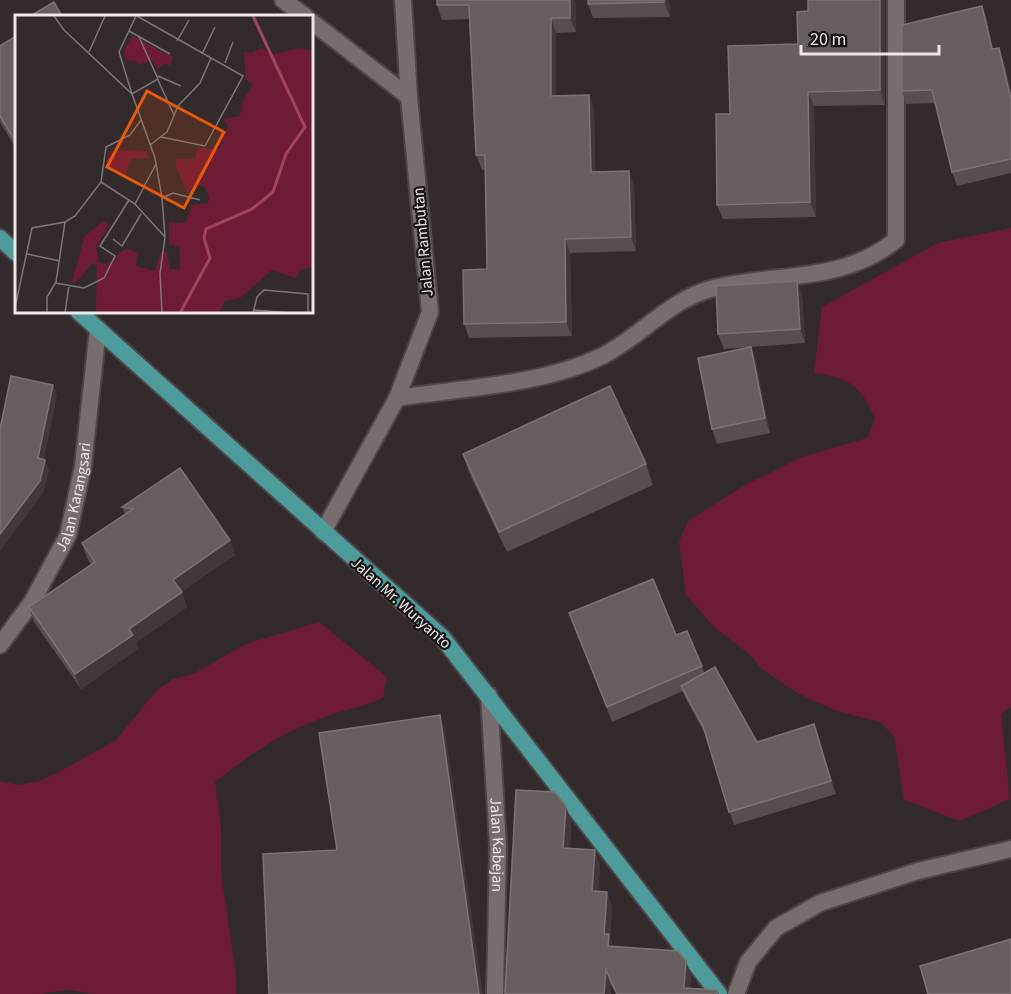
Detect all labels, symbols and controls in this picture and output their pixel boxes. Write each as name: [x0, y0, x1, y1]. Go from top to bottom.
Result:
inset map: [15, 15, 314, 314]
scale bar: [801, 18, 939, 56]
text: 20 m: [810, 27, 846, 52]
street label: Jalan Rambutan: [407, 186, 439, 298]
street label: Jalan Karangsari: [50, 441, 96, 556]
street label: Jalan Mr. Wuryanto: [346, 552, 456, 654]
street label: Jalan Kabejan: [484, 797, 509, 892]

